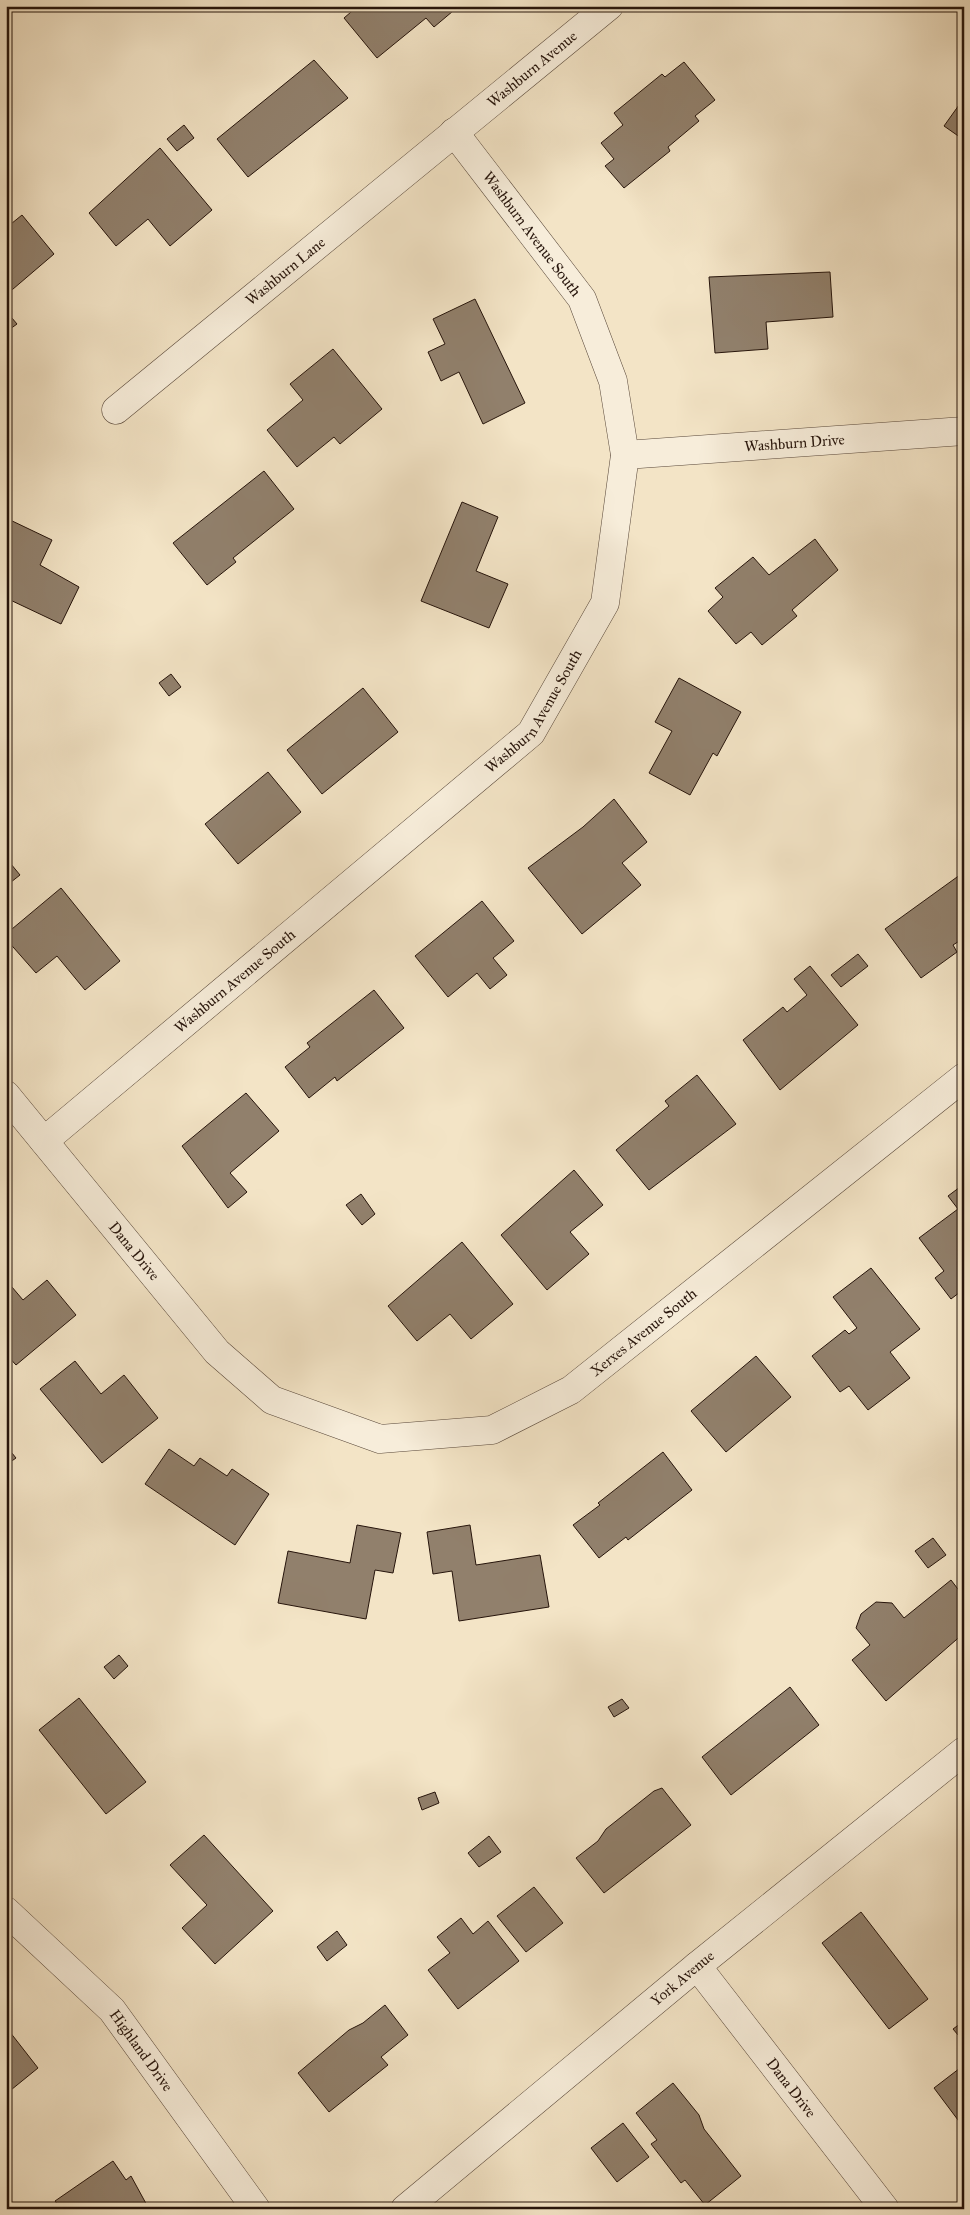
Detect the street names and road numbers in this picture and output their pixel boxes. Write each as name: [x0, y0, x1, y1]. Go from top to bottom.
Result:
street label: Washburn Avenue: [484, 27, 581, 111]
street label: Washburn Avenue South: [479, 168, 585, 301]
street label: Washburn Lane: [242, 233, 329, 309]
street label: Washburn Drive: [744, 430, 845, 456]
street label: Washburn Avenue South: [481, 646, 586, 777]
street label: Washburn Avenue South: [171, 925, 299, 1037]
street label: Dana Drive: [105, 1218, 164, 1284]
street label: Xerxes Avenue South: [587, 1284, 701, 1380]
street label: York Avenue: [647, 1947, 718, 2010]
street label: Highland Drive: [106, 2006, 177, 2095]
street label: Dana Drive: [763, 2054, 820, 2121]

